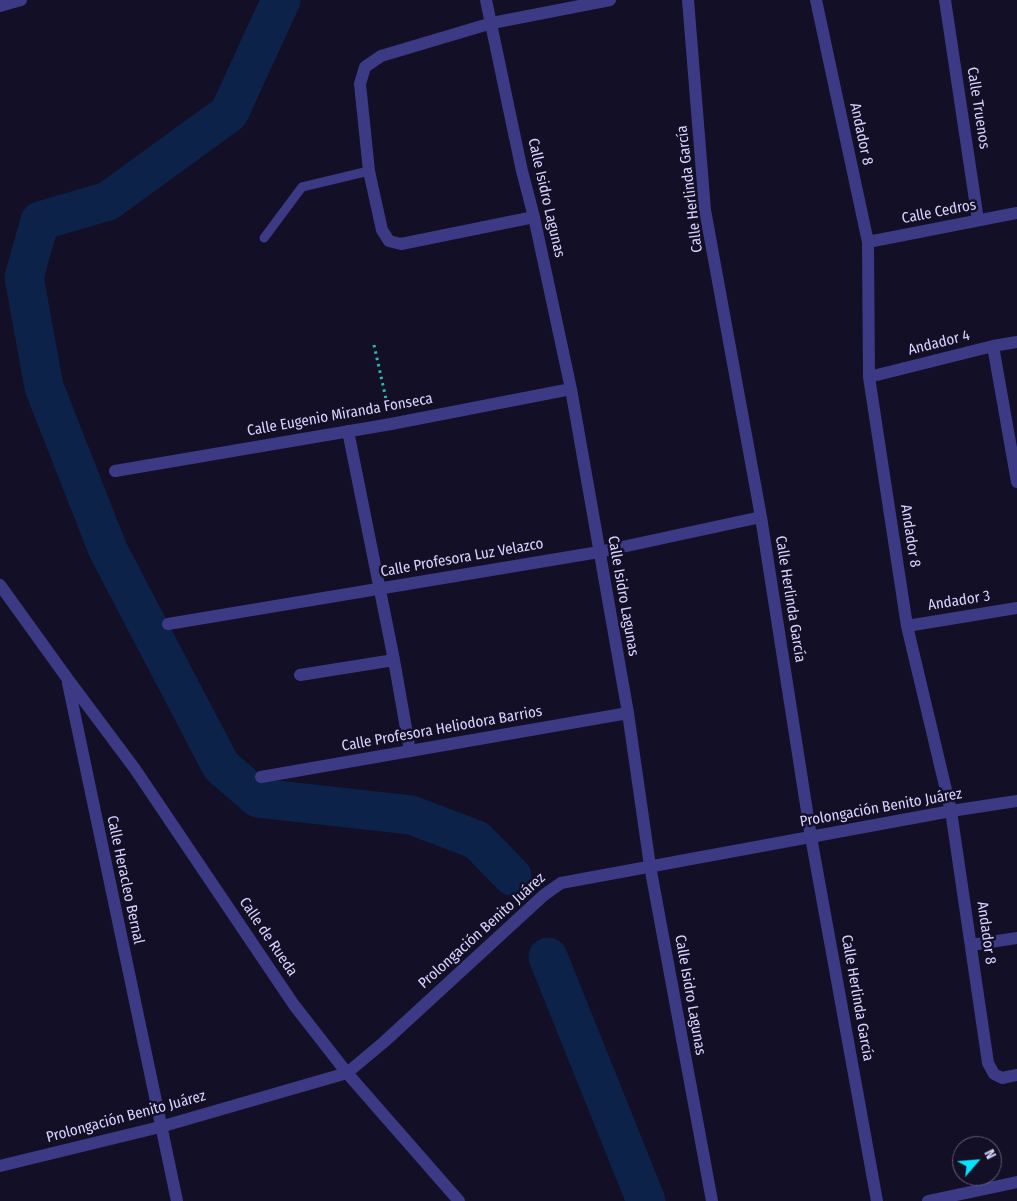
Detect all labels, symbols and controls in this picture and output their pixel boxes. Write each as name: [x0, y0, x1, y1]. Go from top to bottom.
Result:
street label: Calle Truenos: [963, 66, 993, 150]
street label: Andador 8: [846, 101, 876, 167]
street label: Calle Herlinda García: [673, 124, 707, 254]
street label: Calle Isidro Lagunas: [524, 137, 568, 259]
street label: Calle Cedros: [900, 196, 978, 228]
street label: Andador 4: [906, 327, 972, 359]
street label: Calle Eugenio Miranda Fonseca: [246, 390, 434, 440]
street label: Andador 8: [896, 503, 924, 569]
street label: Calle Isidro Lagunas: [604, 534, 642, 658]
street label: Calle Herlinda García: [771, 534, 809, 664]
street label: Calle Profesora Luz Velazco: [379, 535, 545, 581]
street label: Andador 3: [927, 587, 991, 615]
street label: Calle Profesora Heliodora Barrios: [340, 702, 544, 756]
street label: Prolongación Benito Juárez: [799, 785, 963, 831]
street label: Calle Heracleo Bernal: [103, 814, 147, 946]
street label: Prolongación Benito Juárez: [415, 869, 549, 993]
street label: Calle de Rueda: [235, 894, 301, 980]
street label: Andador 8: [973, 900, 999, 966]
street label: Calle Isidro Lagunas: [671, 933, 709, 1057]
street label: Calle Herlinda García: [837, 933, 877, 1063]
street label: Prolongación Benito Juárez: [44, 1087, 208, 1147]
north arrow: [952, 1136, 1002, 1186]
text: N: [980, 1147, 999, 1162]

